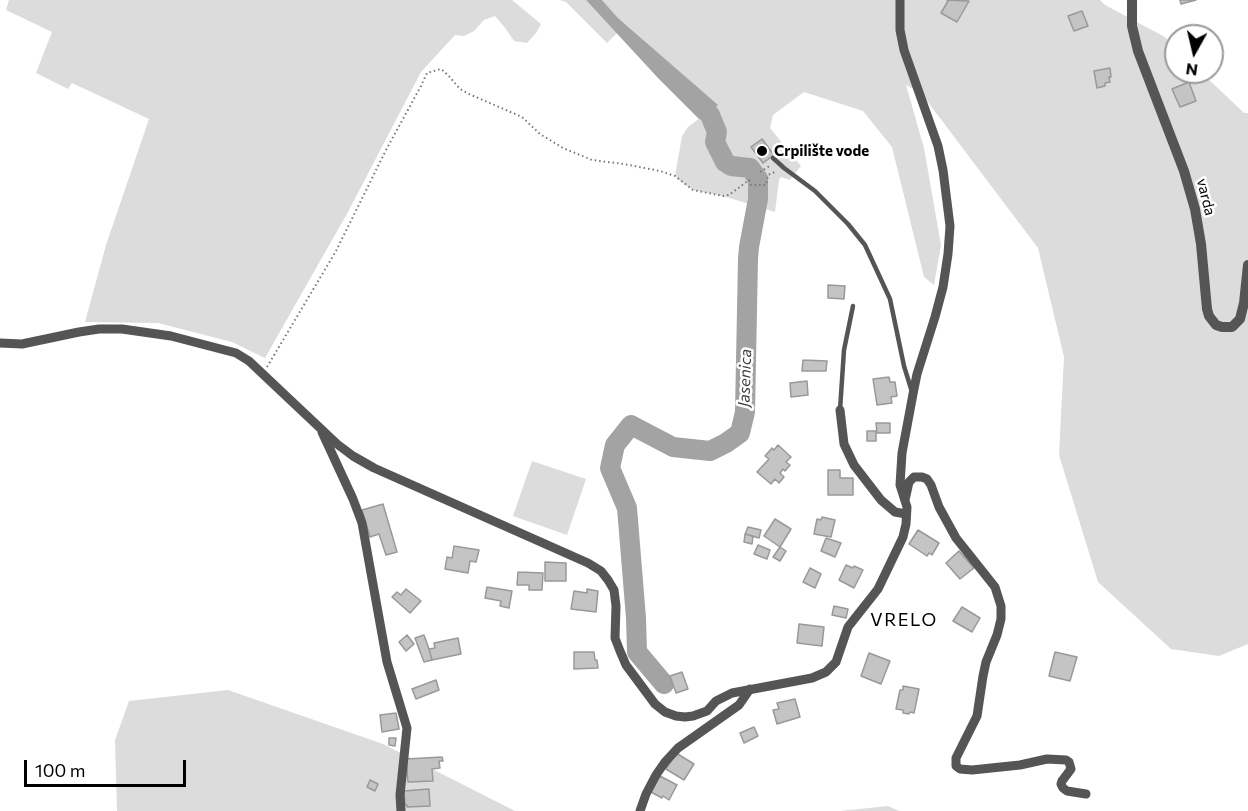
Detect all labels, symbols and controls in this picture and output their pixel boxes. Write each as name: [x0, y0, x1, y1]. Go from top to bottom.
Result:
north arrow: [1164, 24, 1224, 84]
text: N: [1184, 60, 1199, 81]
place label: Crpilište vode: [774, 142, 869, 160]
marker: Crpilište vode: [755, 144, 769, 158]
street label: varda: [1193, 177, 1219, 217]
water label: Jasenica: [734, 349, 756, 407]
district label: VRELO: [870, 609, 938, 631]
scale bar: [27, 748, 189, 786]
text: 100 m: [35, 759, 85, 781]

